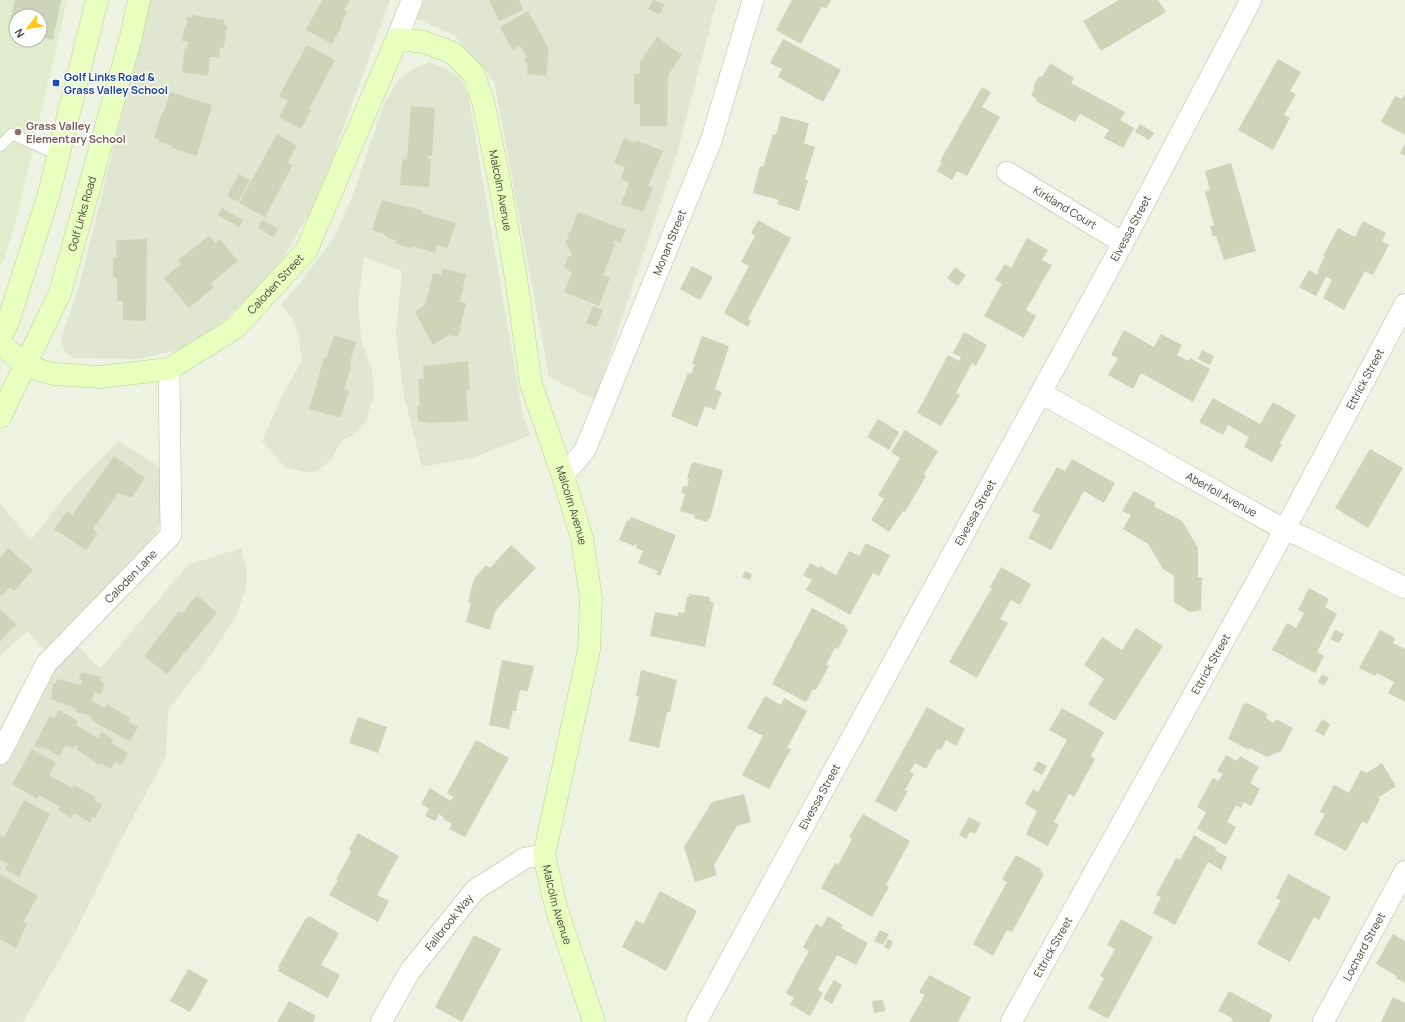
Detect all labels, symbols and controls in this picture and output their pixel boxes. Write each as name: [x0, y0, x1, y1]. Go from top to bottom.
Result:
north arrow: [8, 8, 48, 48]
text: N: [10, 26, 27, 41]
place label: Golf Links Road & Grass Valley School: [64, 69, 168, 97]
marker: Golf Links Road & Grass Valley School: [51, 78, 61, 88]
place label: Grass Valley Elementary School: [26, 118, 126, 146]
marker: Grass Valley Elementary School: [13, 127, 23, 137]
street label: Malcolm Avenue: [486, 148, 516, 233]
street label: Golf Links Road: [64, 174, 99, 253]
street label: Kirkland Court: [1031, 182, 1100, 232]
street label: Elvessa Street: [1106, 192, 1154, 264]
street label: Monan Street: [649, 207, 689, 277]
street label: Caloden Street: [244, 250, 307, 317]
street label: Ettrick Street: [1342, 346, 1387, 412]
street label: Malcolm Avenue: [553, 463, 591, 546]
street label: Aberfoil Avenue: [1184, 468, 1260, 520]
street label: Elvessa Street: [951, 477, 999, 548]
street label: Caloden Lane: [101, 546, 160, 606]
street label: Ettrick Street: [1187, 631, 1233, 697]
street label: Elvessa Street: [795, 761, 843, 832]
street label: Malcolm Avenue: [539, 863, 576, 947]
street label: Fallbrook Way: [421, 890, 476, 954]
street label: Lochard Street: [1339, 909, 1388, 983]
street label: Ettrick Street: [1030, 914, 1075, 980]

